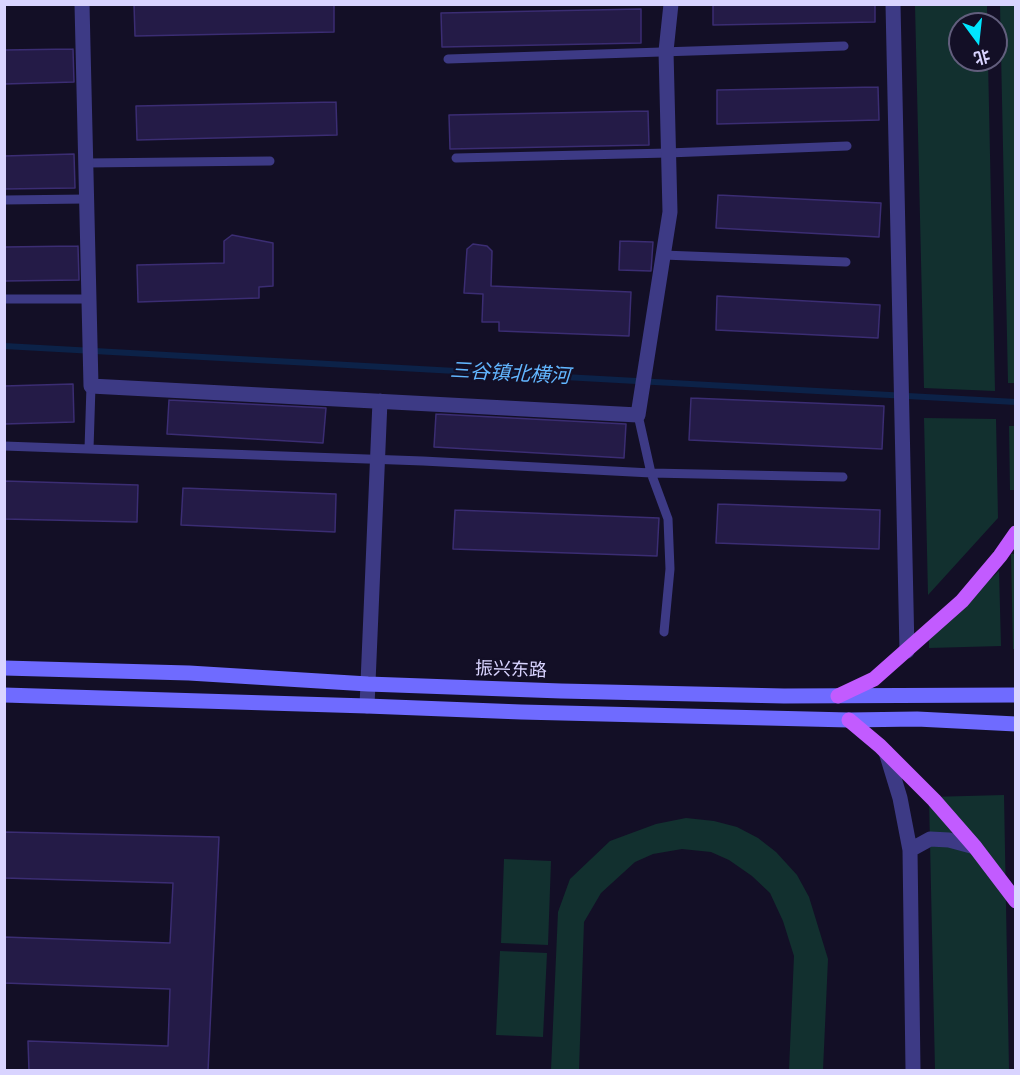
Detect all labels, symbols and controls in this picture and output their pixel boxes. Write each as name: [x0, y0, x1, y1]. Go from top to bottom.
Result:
north arrow: [948, 12, 1008, 72]
text: 北: [972, 46, 992, 69]
water label: 三谷镇北横河: [449, 359, 571, 389]
street label: 振兴东路: [475, 658, 547, 682]

